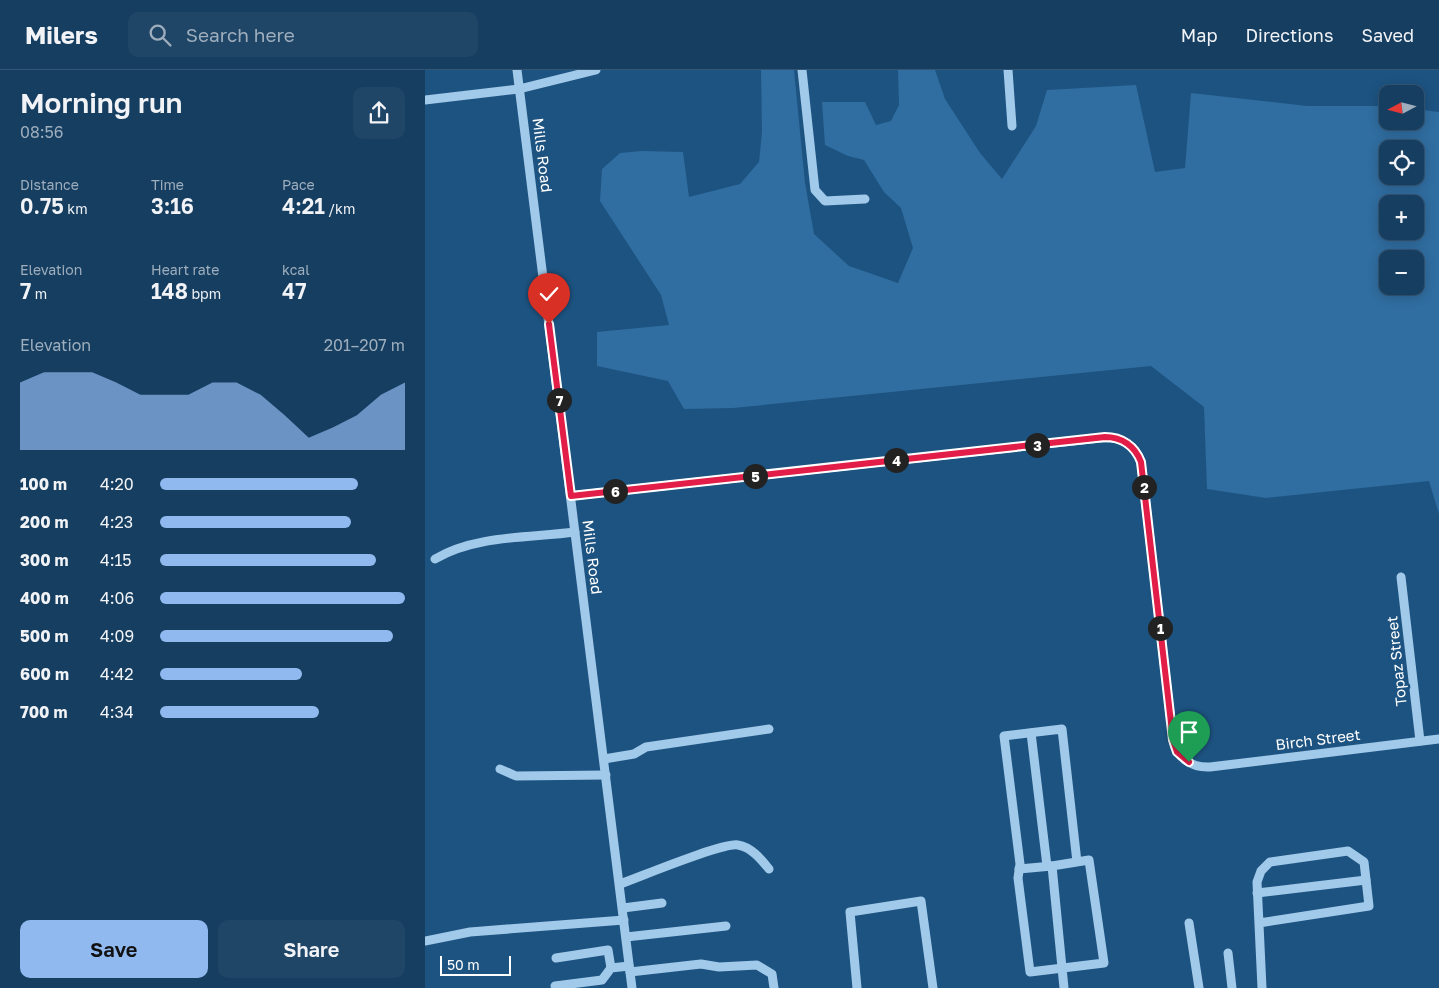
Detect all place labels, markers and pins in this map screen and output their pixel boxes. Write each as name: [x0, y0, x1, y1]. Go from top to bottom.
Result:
pin: [528, 273, 570, 324]
pin: 7: [547, 388, 571, 412]
pin: 3: [1025, 432, 1049, 458]
pin: 4: [883, 448, 909, 472]
pin: 5: [743, 464, 767, 488]
pin: 2: [1131, 474, 1157, 500]
pin: 6: [603, 478, 627, 504]
pin: 1: [1147, 616, 1173, 640]
pin: [1168, 711, 1210, 762]

